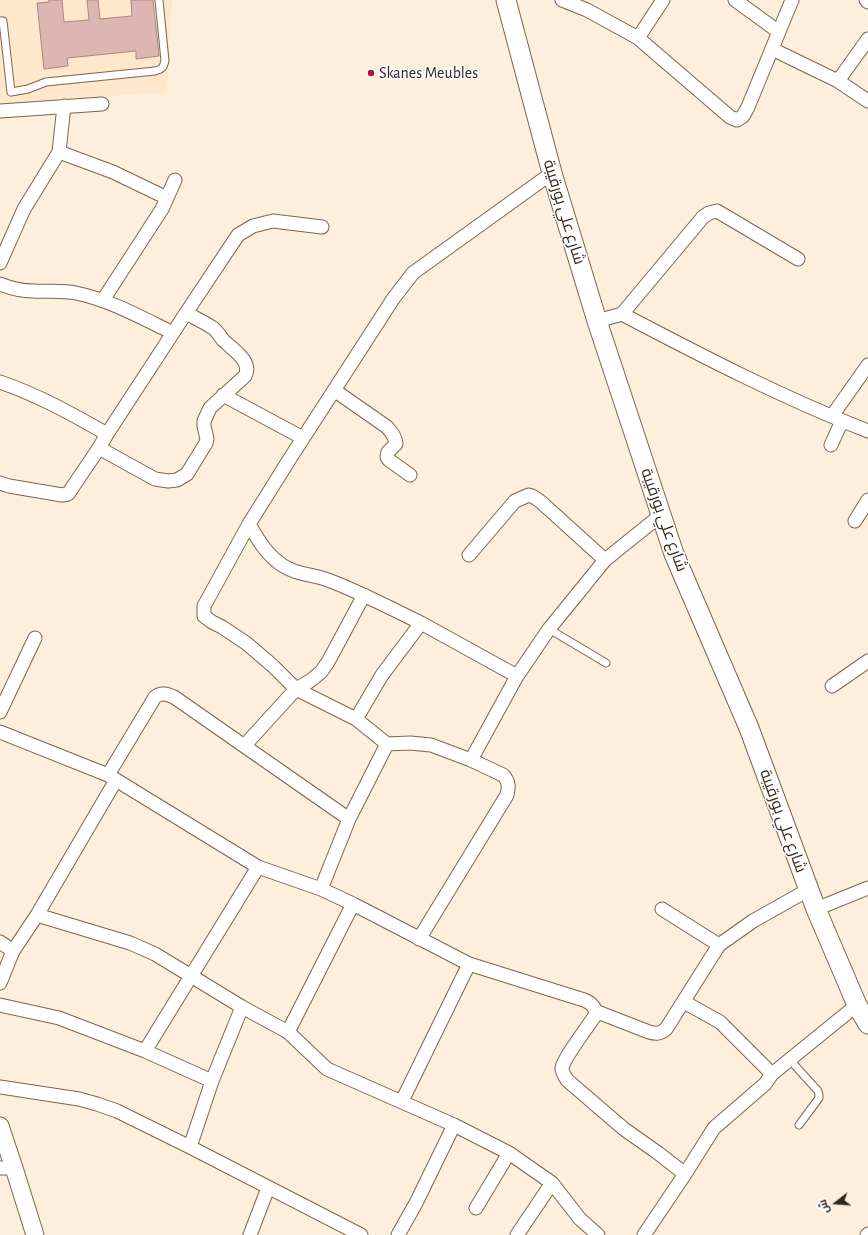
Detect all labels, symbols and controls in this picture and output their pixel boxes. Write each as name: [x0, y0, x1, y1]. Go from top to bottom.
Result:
place label: Skanes Meubles: [379, 63, 478, 83]
marker: Skanes Meubles: [366, 68, 376, 78]
street label: شارع علي بورقيبة: [539, 157, 589, 267]
street label: شارع علي بورقيبة: [636, 466, 692, 574]
street label: شارع علي بورقيبة: [755, 767, 811, 875]
north arrow: [816, 1183, 856, 1223]
text: ش: [817, 1198, 831, 1215]

